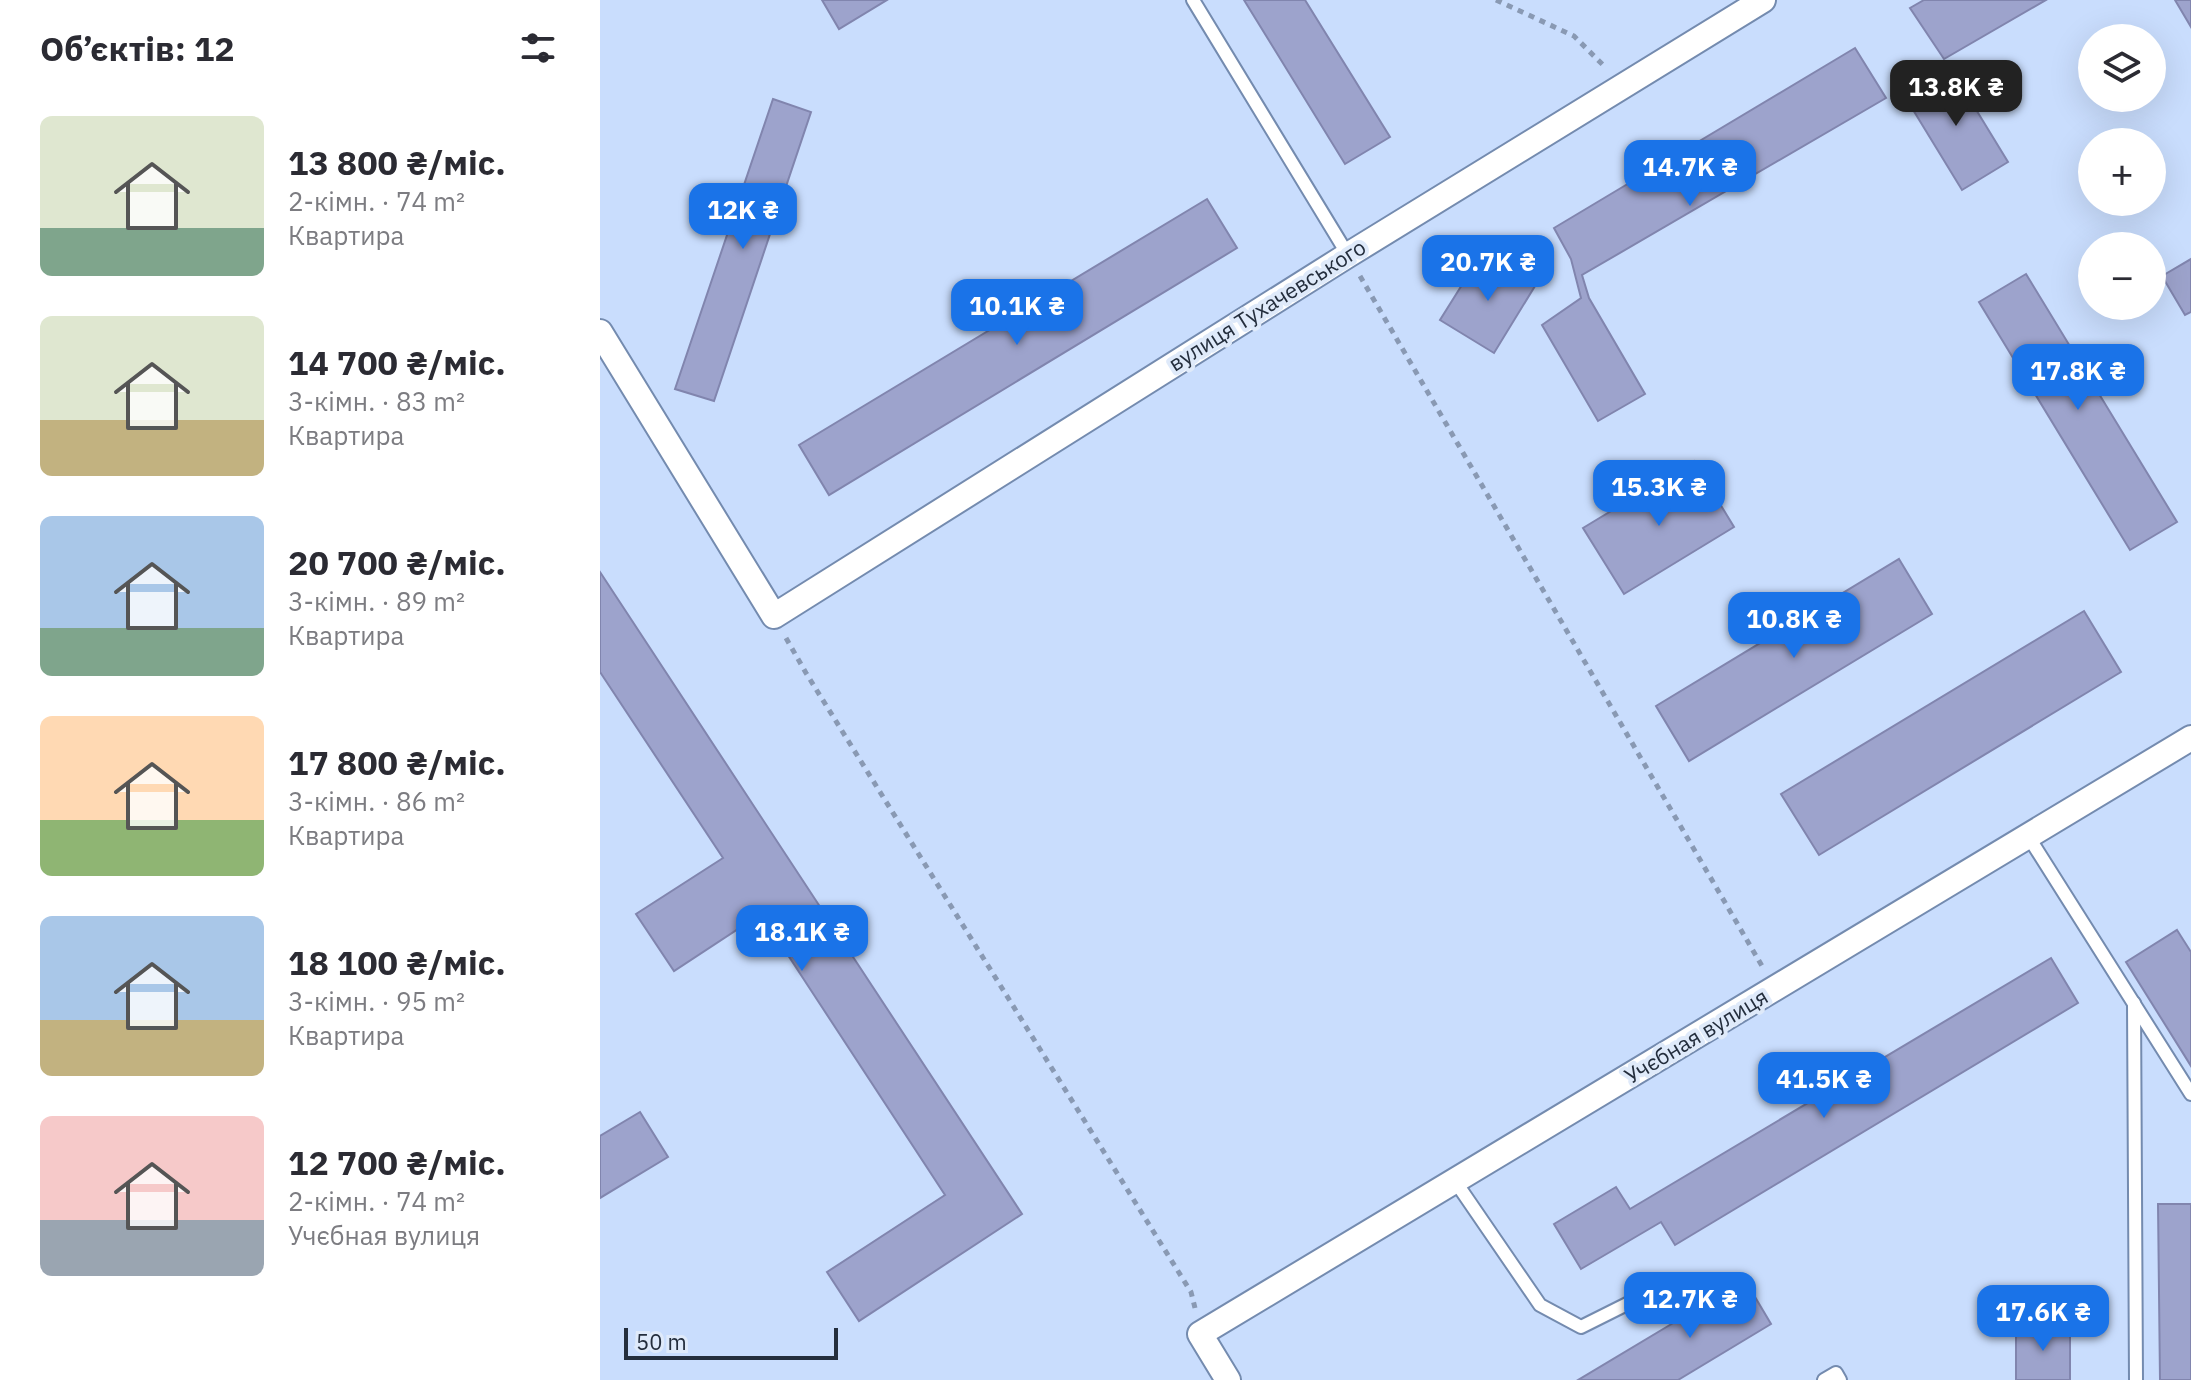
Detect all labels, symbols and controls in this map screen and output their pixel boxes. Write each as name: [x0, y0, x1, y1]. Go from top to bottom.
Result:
map controls: [2078, 24, 2166, 320]
button: layers: [2078, 24, 2166, 112]
text: Об’єктів: 12: [40, 26, 235, 70]
icon: filters: [516, 26, 560, 70]
pin: 13.8K ₴: [1882, 60, 2030, 128]
text: 13.8K ₴: [1908, 69, 2004, 103]
button: +: [2078, 128, 2166, 216]
text: 13 800 ₴/міс.: [288, 140, 506, 184]
pin: 14.7K ₴: [1616, 140, 1764, 208]
icon: home: [104, 148, 200, 244]
text: 14.7K ₴: [1642, 149, 1738, 183]
pin: 12K ₴: [687, 183, 799, 251]
text: 2-кімн. · 74 m²: [288, 184, 465, 218]
text: 12K ₴: [707, 192, 779, 226]
text: Квартира: [288, 218, 405, 252]
street label: вулиця Тухачевського: [1162, 232, 1371, 377]
button: −: [2078, 232, 2166, 320]
pin: 20.7K ₴: [1414, 235, 1562, 303]
text: 20.7K ₴: [1440, 244, 1536, 278]
pin: 10.1K ₴: [943, 279, 1091, 347]
text: 10.1K ₴: [969, 288, 1065, 322]
text: 14 700 ₴/міс.: [288, 340, 506, 384]
pin: 17.8K ₴: [2004, 344, 2152, 412]
icon: home: [104, 348, 200, 444]
text: 17.8K ₴: [2030, 353, 2126, 387]
text: 3-кімн. · 83 m²: [288, 384, 465, 418]
text: Квартира: [288, 418, 405, 452]
pin: 15.3K ₴: [1585, 460, 1733, 528]
text: 15.3K ₴: [1611, 469, 1707, 503]
text: 20 700 ₴/міс.: [288, 540, 506, 584]
icon: home: [104, 548, 200, 644]
text: 3-кімн. · 89 m²: [288, 584, 465, 618]
pin: 10.8K ₴: [1720, 592, 1868, 660]
text: 10.8K ₴: [1746, 601, 1842, 635]
text: Квартира: [288, 618, 405, 652]
text: 17 800 ₴/міс.: [288, 740, 506, 784]
icon: home: [104, 748, 200, 844]
text: 3-кімн. · 86 m²: [288, 784, 465, 818]
text: Квартира: [288, 818, 405, 852]
pin: 18.1K ₴: [728, 905, 876, 973]
text: 18.1K ₴: [754, 914, 850, 948]
text: 18 100 ₴/міс.: [288, 940, 506, 984]
icon: home: [104, 948, 200, 1044]
street label: Учєбная вулиця: [1619, 981, 1773, 1090]
text: 3-кімн. · 95 m²: [288, 984, 465, 1018]
text: Квартира: [288, 1018, 405, 1052]
pin: 41.5K ₴: [1750, 1052, 1898, 1120]
text: 41.5K ₴: [1776, 1061, 1872, 1095]
text: 12 700 ₴/міс.: [288, 1140, 506, 1184]
icon: home: [104, 1148, 200, 1244]
text: 2-кімн. · 74 m²: [288, 1184, 465, 1218]
text: Учєбная вулиця: [288, 1218, 480, 1252]
pin: 12.7K ₴: [1616, 1272, 1764, 1340]
text: 12.7K ₴: [1642, 1281, 1738, 1315]
pin: 17.6K ₴: [1969, 1285, 2117, 1353]
text: 17.6K ₴: [1995, 1294, 2091, 1328]
scale bar: [624, 1324, 838, 1360]
text: 50 m: [636, 1327, 687, 1356]

